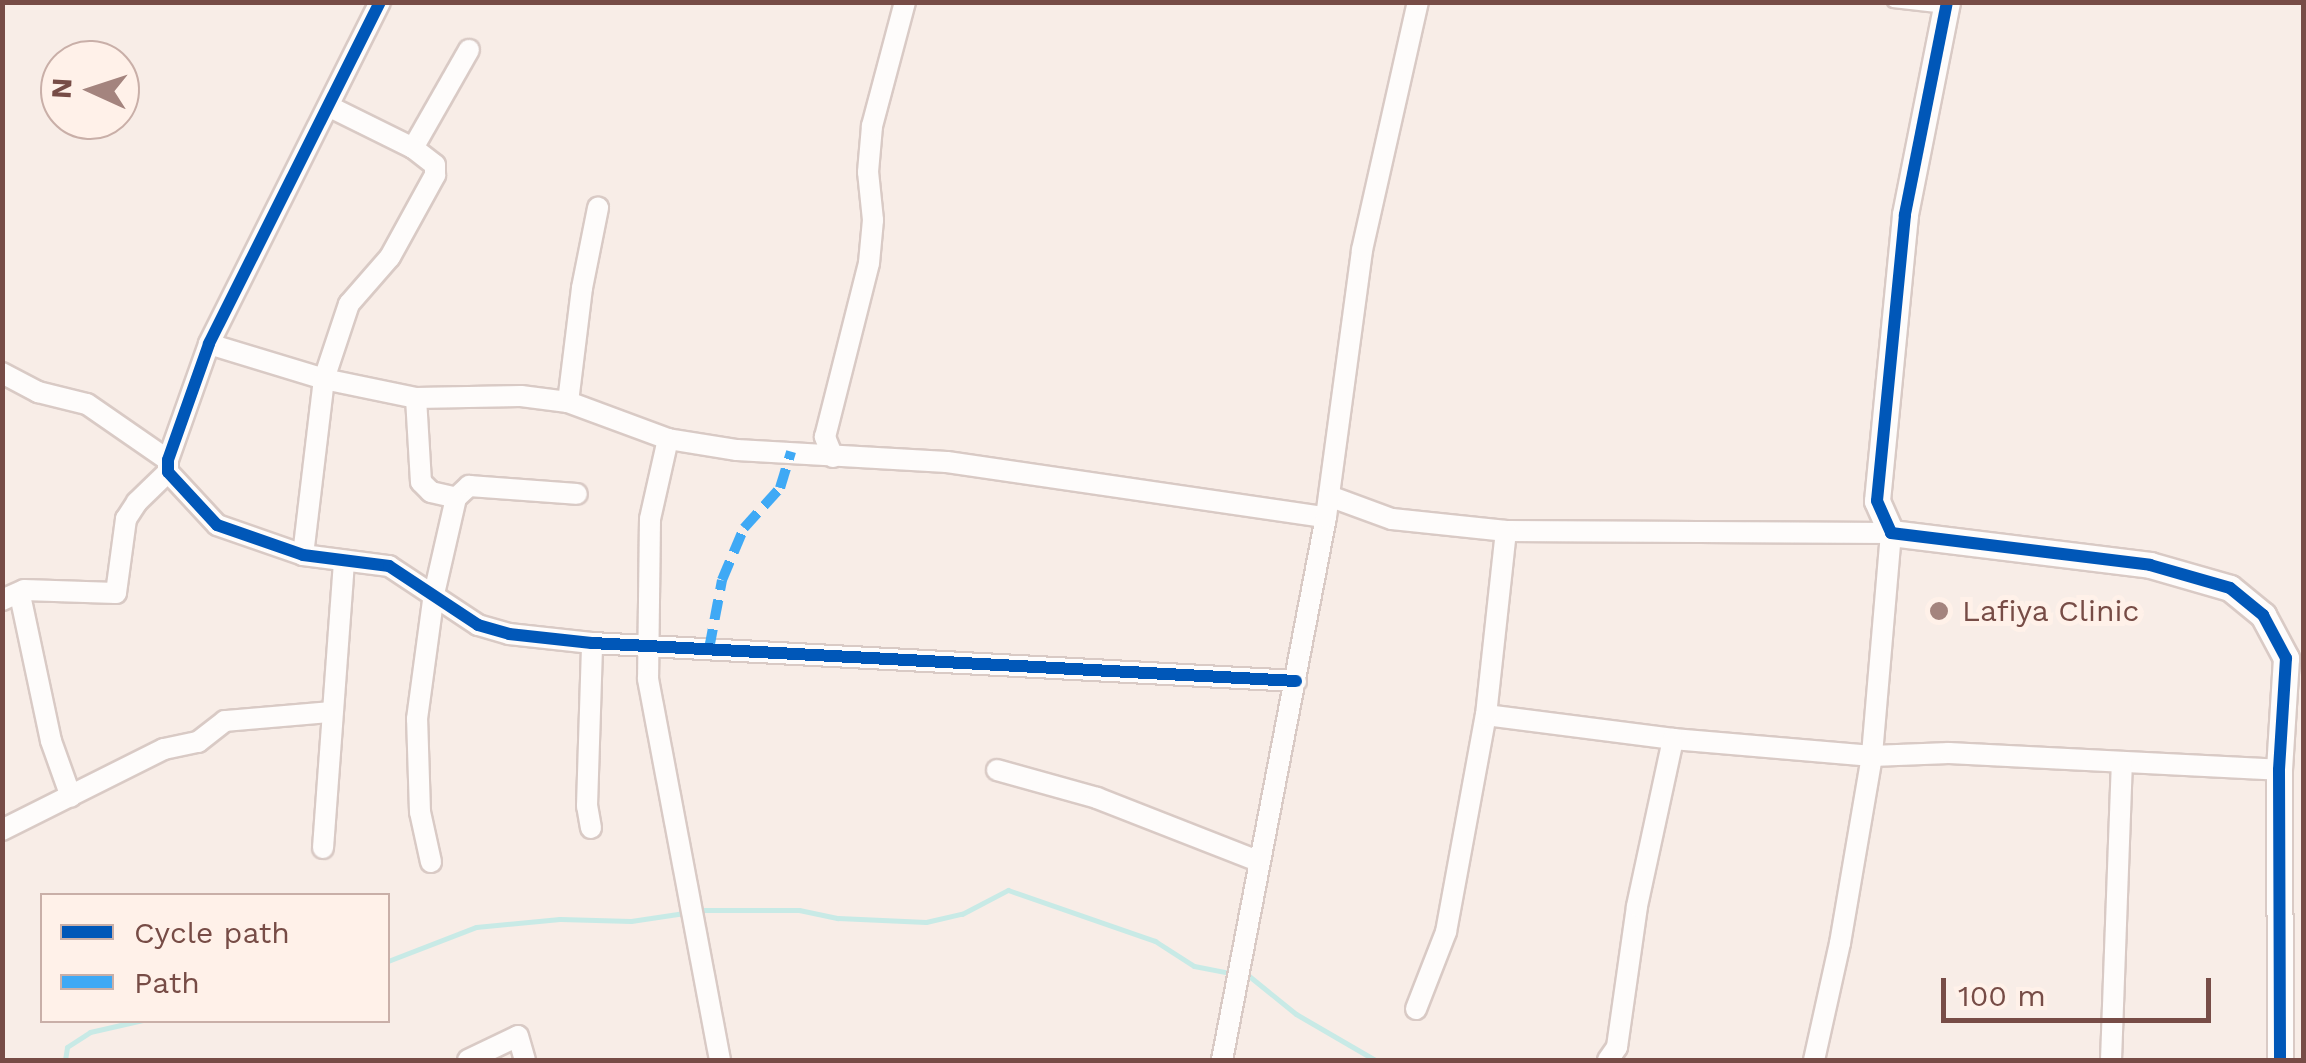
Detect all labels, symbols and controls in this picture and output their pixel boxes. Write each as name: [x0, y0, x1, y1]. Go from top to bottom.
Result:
north arrow: [40, 40, 140, 140]
text: N: [45, 77, 79, 100]
place label: Lafiya Clinic: [1962, 593, 2140, 629]
marker: Lafiya Clinic: [1926, 598, 1952, 624]
legend: [40, 893, 390, 1023]
text: Cycle path: [134, 915, 290, 950]
scale bar: [1946, 958, 2216, 1020]
text: Path: [134, 965, 200, 1000]
text: 100 m: [1958, 978, 2046, 1013]

